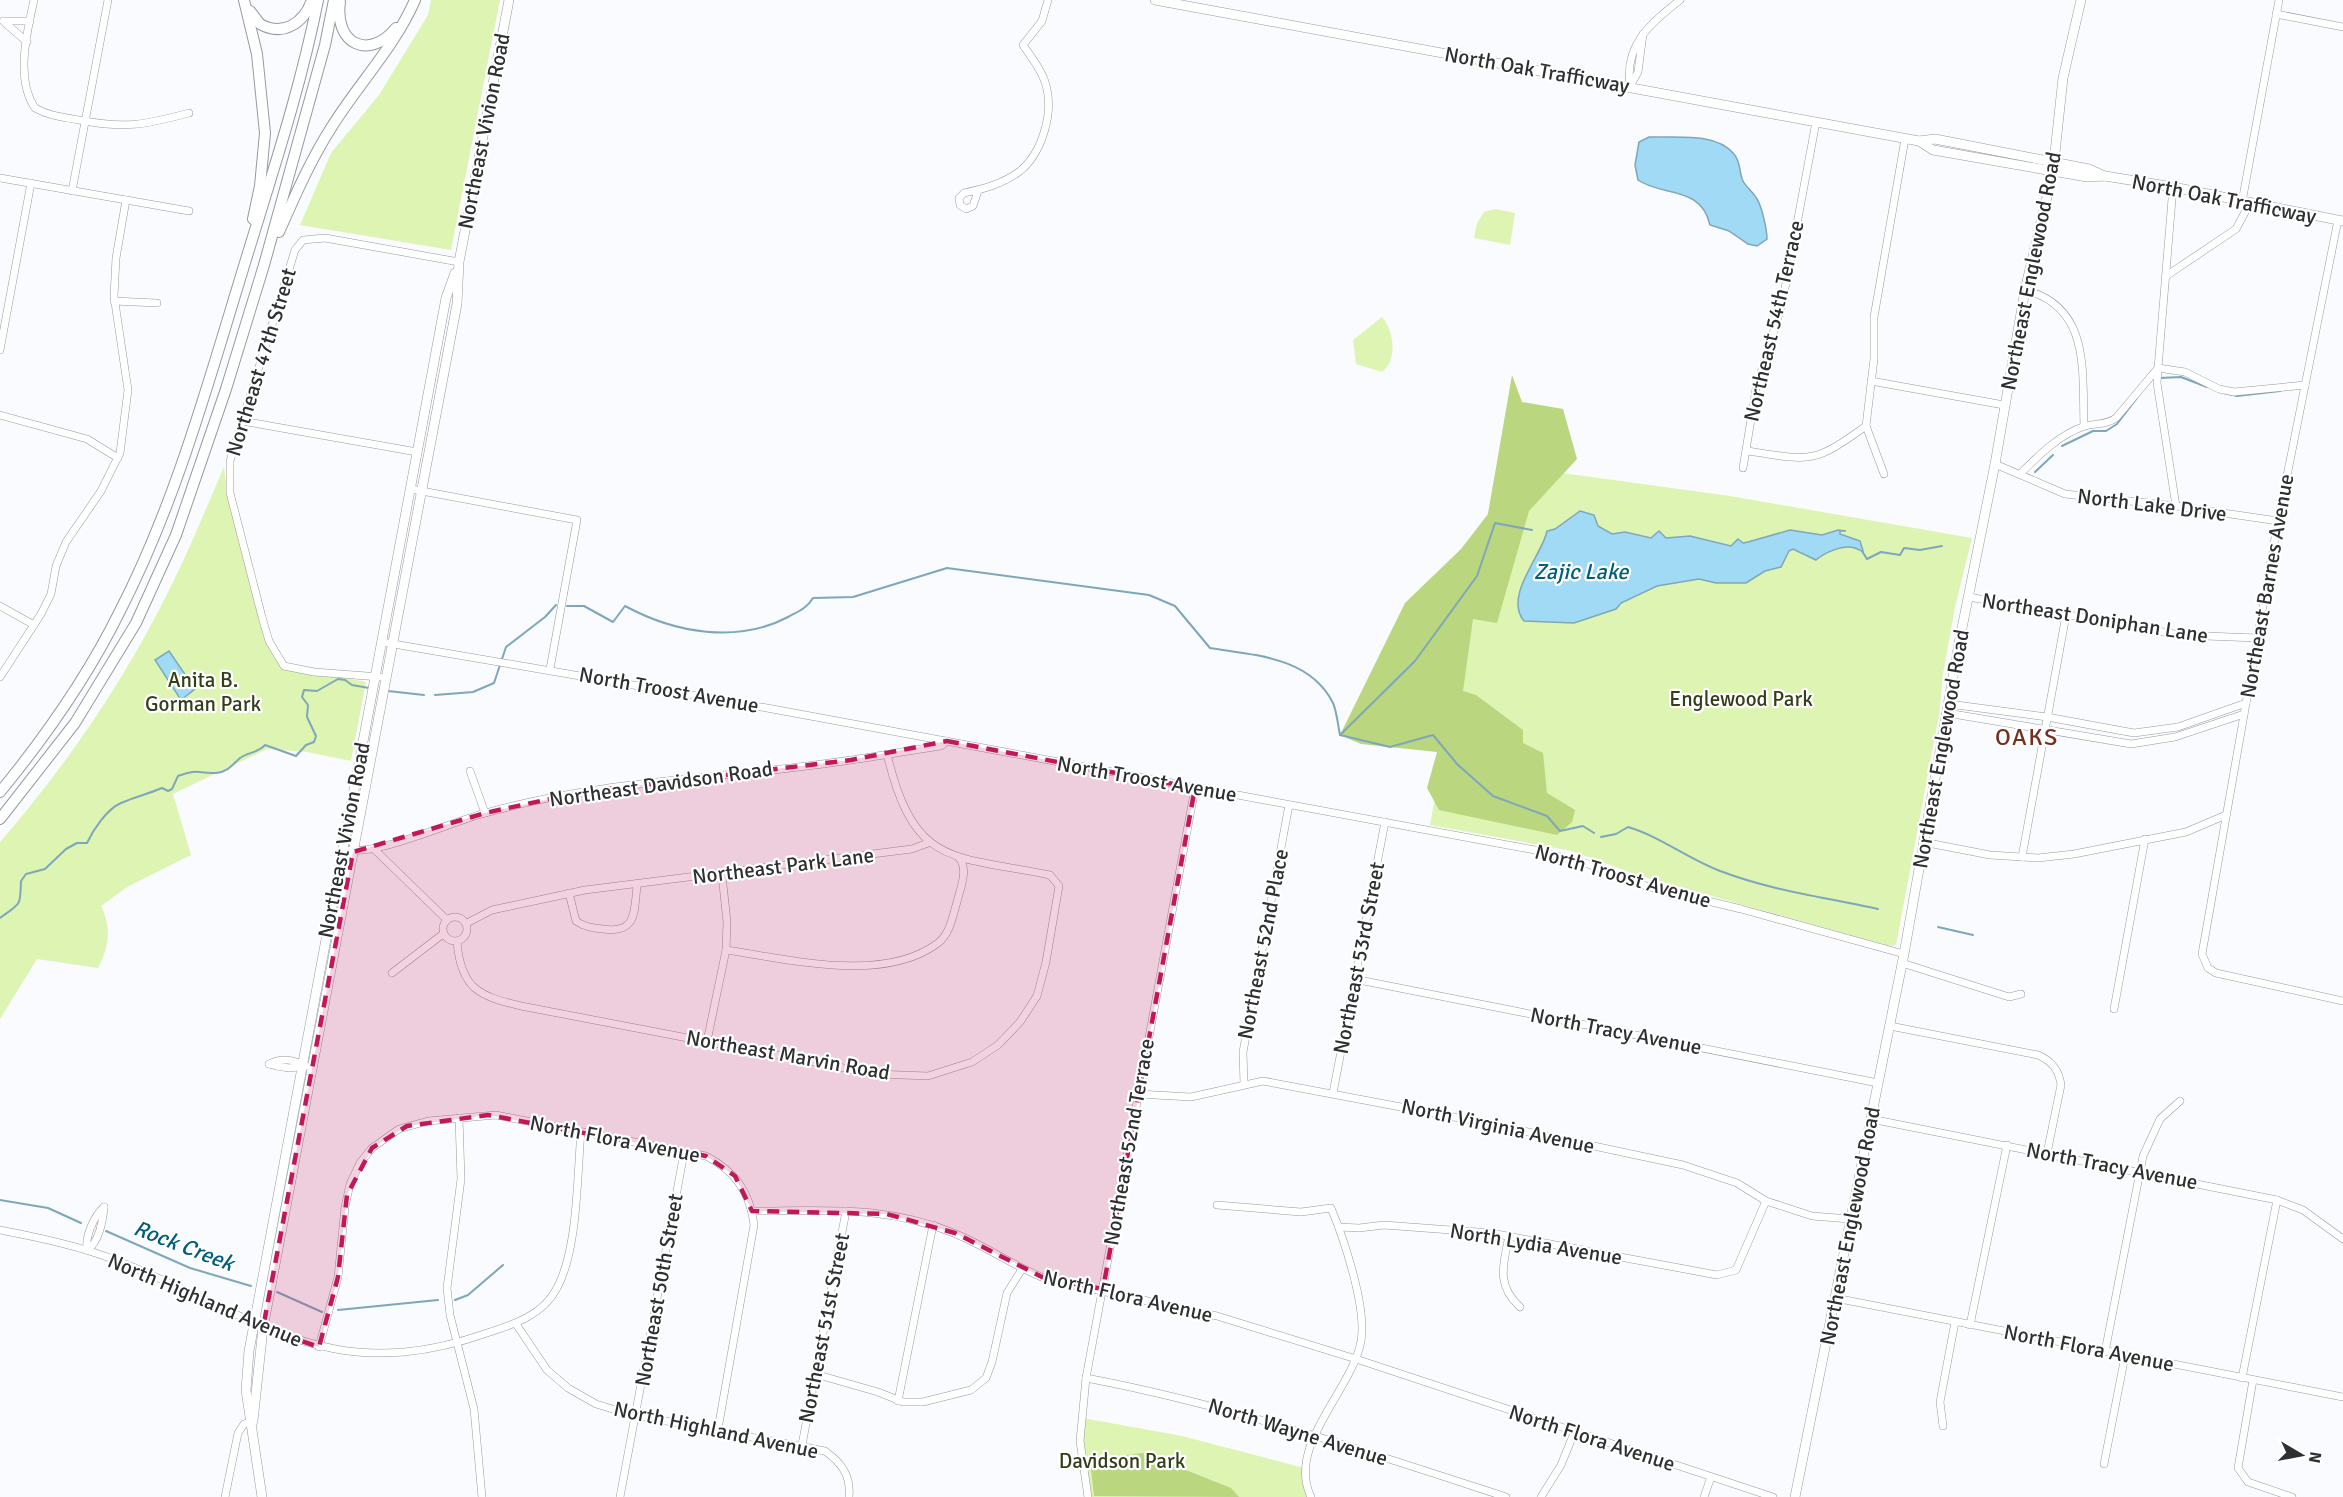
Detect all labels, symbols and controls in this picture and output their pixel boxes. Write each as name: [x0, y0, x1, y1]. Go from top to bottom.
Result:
street label: Northeast Vivion Road: [452, 31, 516, 231]
street label: North Oak Trafficway: [1443, 41, 1632, 99]
street label: Northeast Englewood Road: [1995, 149, 2067, 393]
street label: North Oak Trafficway: [2130, 168, 2319, 230]
street label: Northeast 54th Terrace: [1738, 218, 1810, 424]
street label: Northeast 47th Street: [220, 265, 302, 459]
street label: Northeast Barnes Avenue: [2234, 472, 2300, 700]
street label: North Lake Drive: [2076, 483, 2228, 527]
water label: Zajic Lake: [1534, 558, 1629, 585]
street label: Northeast Doniphan Lane: [1980, 587, 2210, 649]
street label: Northeast Englewood Road: [1907, 627, 1975, 871]
street label: North Troost Avenue: [577, 661, 761, 719]
park label: Anita B. Gorman Park: [145, 667, 261, 717]
park label: Englewood Park: [1669, 686, 1813, 712]
district label: OAKS: [1995, 722, 2059, 752]
street label: Northeast Vivion Road: [312, 740, 376, 940]
street label: North Troost Avenue: [1055, 750, 1239, 808]
street label: Northeast Davidson Road: [548, 755, 774, 813]
street label: North Troost Avenue: [1532, 838, 1714, 914]
street label: Northeast Park Lane: [691, 842, 875, 890]
street label: Northeast 52nd Place: [1232, 847, 1294, 1041]
street label: Northeast 53rd Street: [1328, 860, 1390, 1056]
street label: North Tracy Avenue: [1528, 1002, 1704, 1060]
street label: Northeast Marvin Road: [684, 1024, 892, 1086]
street label: Northeast 52nd Terrace: [1098, 1037, 1160, 1247]
street label: North Virginia Avenue: [1399, 1093, 1597, 1159]
street label: Northeast Englewood Road: [1814, 1104, 1886, 1348]
street label: North Flora Avenue: [528, 1110, 702, 1168]
street label: North Tracy Avenue: [2024, 1137, 2200, 1195]
street label: Northeast 50th Street: [629, 1192, 689, 1388]
water label: Rock Creek: [130, 1214, 239, 1278]
street label: North Lydia Avenue: [1448, 1218, 1624, 1270]
street label: Northeast 51st Street: [793, 1231, 855, 1425]
street label: North Highland Avenue: [104, 1247, 306, 1353]
street label: North Flora Avenue: [1041, 1264, 1215, 1328]
street label: North Flora Avenue: [2002, 1319, 2176, 1377]
street label: North Wayne Avenue: [1205, 1392, 1391, 1472]
street label: North Highland Avenue: [611, 1396, 821, 1464]
street label: North Flora Avenue: [1506, 1399, 1678, 1477]
north arrow: [2271, 1425, 2331, 1485]
park label: Davidson Park: [1059, 1448, 1186, 1474]
text: N: [2304, 1450, 2326, 1465]

